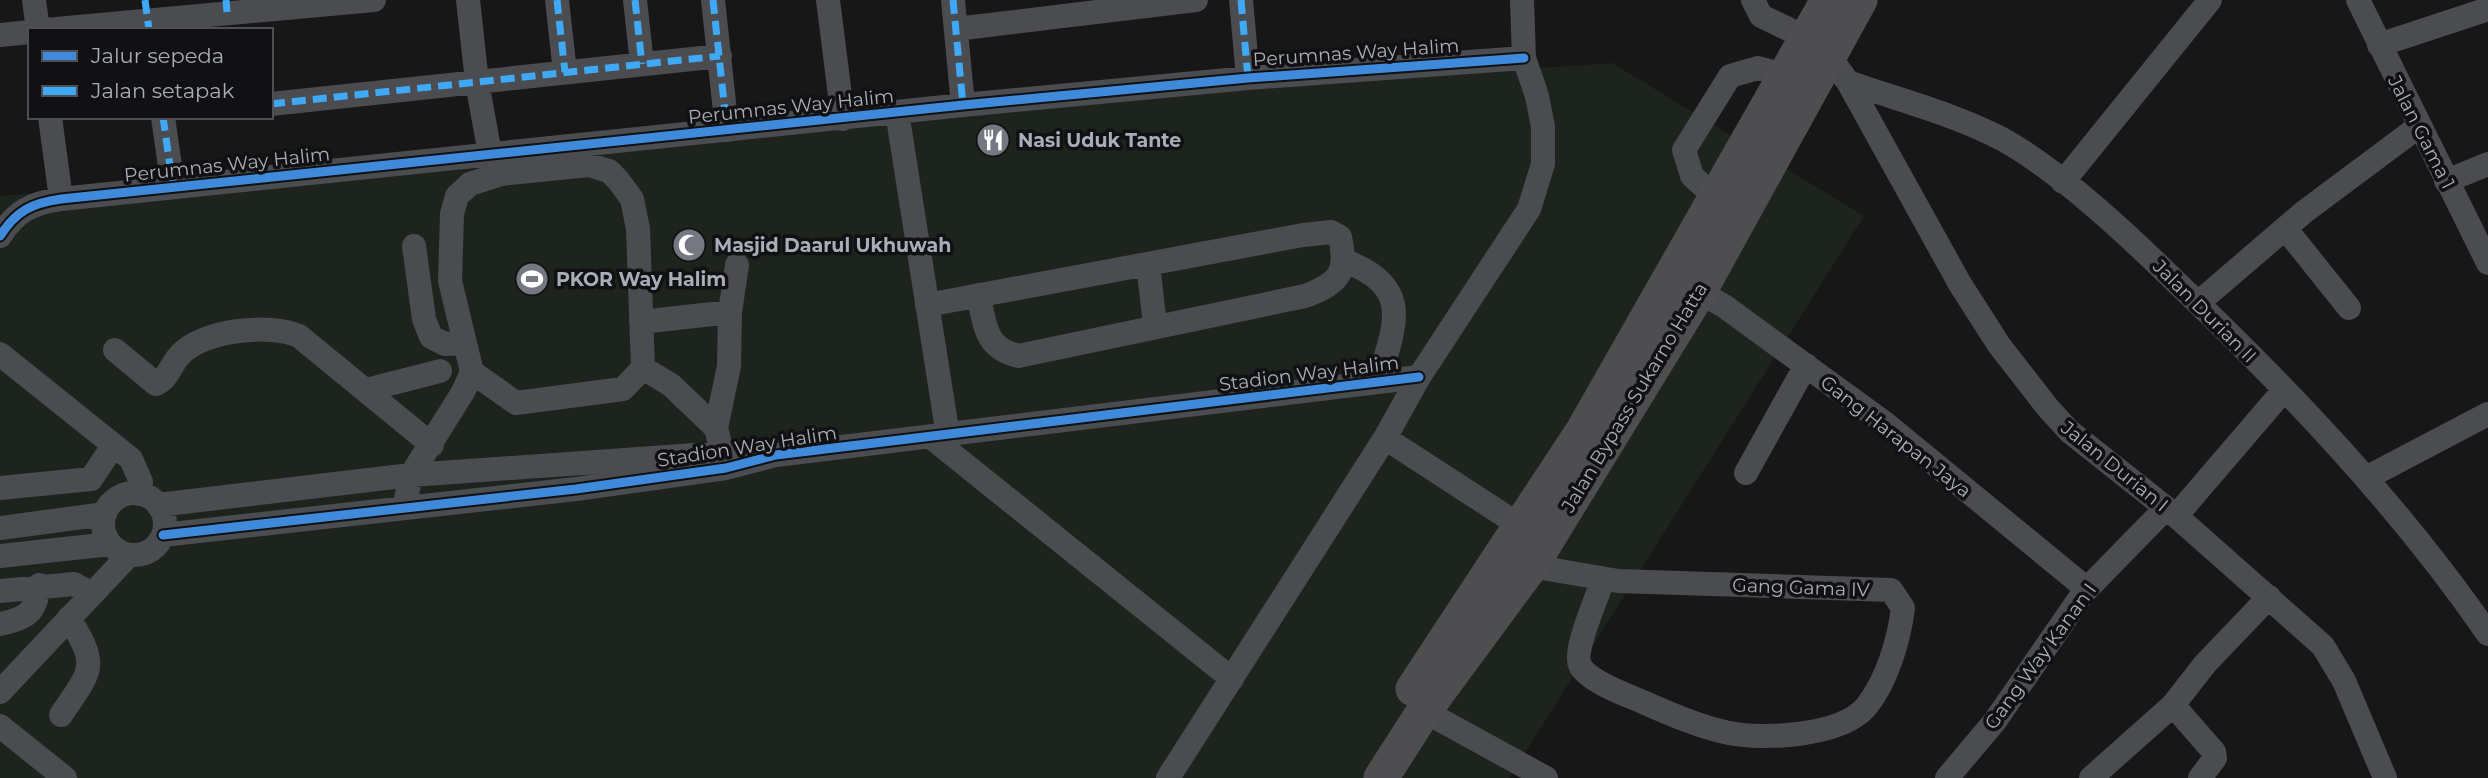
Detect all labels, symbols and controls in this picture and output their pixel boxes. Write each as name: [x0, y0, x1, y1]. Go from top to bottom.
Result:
legend: [28, 28, 273, 119]
street label: Perumnas Way Halim: [1252, 34, 1460, 71]
text: Jalur sepeda: [90, 43, 224, 68]
street label: Jalan Gama 1: [2383, 71, 2460, 193]
text: Jalan setapak: [90, 78, 235, 103]
street label: Perumnas Way Halim: [687, 84, 895, 129]
restaurant icon: Nasi Uduk Tante: [974, 121, 1012, 159]
place label: Nasi Uduk Tante: [1018, 129, 1181, 152]
street label: Perumnas Way Halim: [123, 142, 331, 187]
mosque icon: Masjid Daarul Ukhuwah: [670, 226, 708, 264]
place label: Masjid Daarul Ukhuwah: [714, 234, 951, 257]
street label: Jalan Durian II: [2148, 254, 2261, 368]
sports icon: PKOR Way Halim: [513, 260, 551, 298]
place label: PKOR Way Halim: [556, 268, 726, 291]
street label: Jalan Bypass Sukarno Hatta: [1556, 278, 1712, 517]
street label: Stadion Way Halim: [1218, 351, 1400, 396]
street label: Gang Harapan Jaya: [1816, 370, 1976, 502]
street label: Jalan Durian I: [2056, 416, 2173, 516]
street label: Stadion Way Halim: [656, 421, 838, 472]
street label: Gang Gama IV: [1732, 574, 1871, 601]
street label: Gang Way Kanan I: [1980, 579, 2101, 734]

